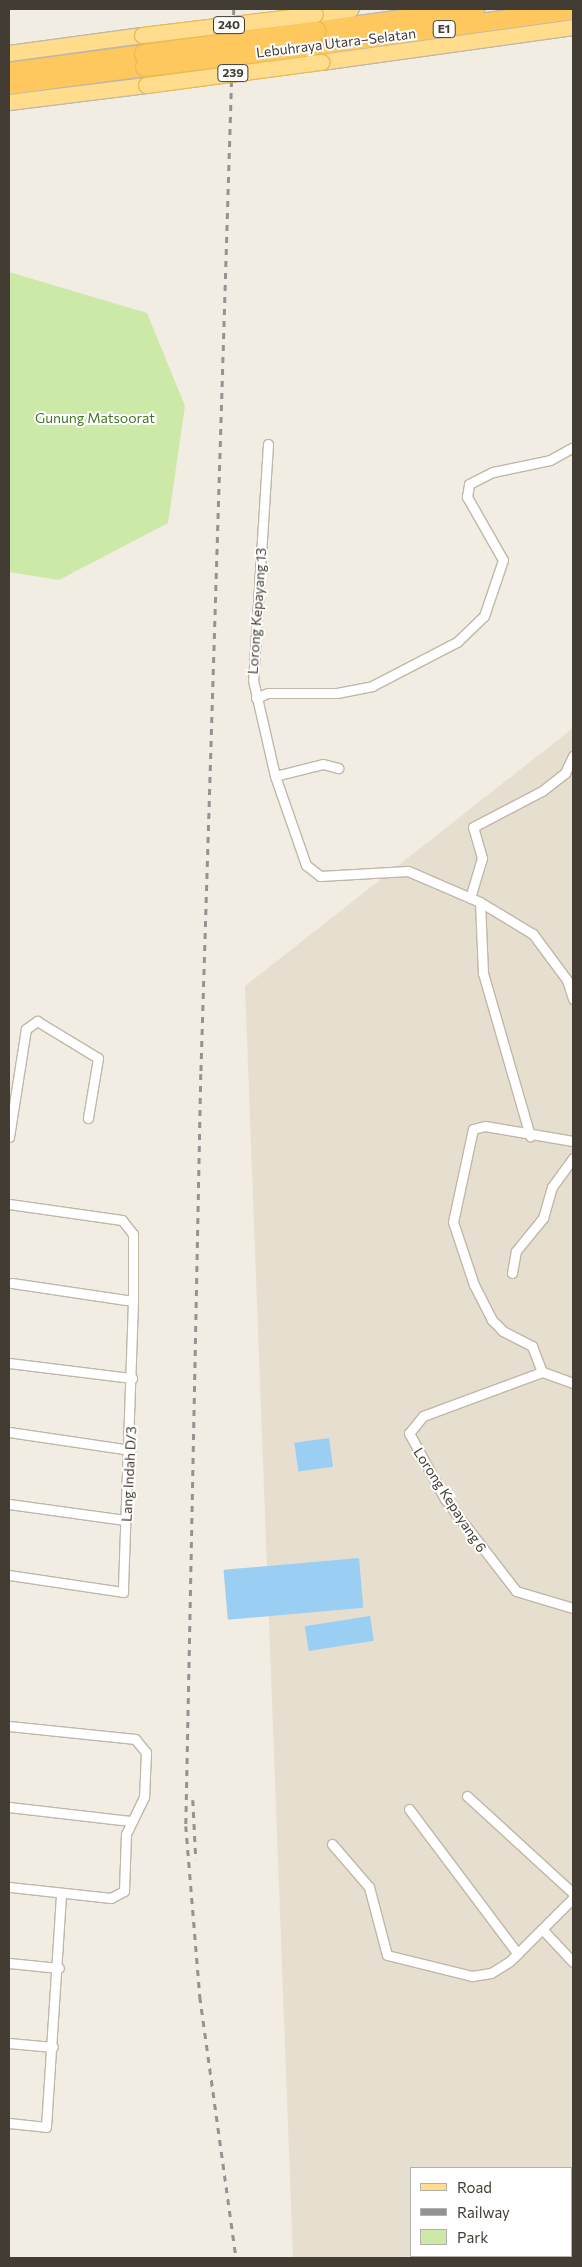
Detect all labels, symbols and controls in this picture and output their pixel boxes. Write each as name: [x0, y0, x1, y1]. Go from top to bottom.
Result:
road number: 240: [213, 16, 245, 34]
road number: E1: [432, 20, 456, 38]
street label: Lebuhraya Utara–Selatan: [255, 25, 417, 61]
road number: 239: [217, 64, 249, 82]
park label: Gunung Matsoorat: [35, 410, 155, 426]
street label: Lorong Kepayang 13: [244, 547, 270, 675]
street label: Lang Indah D/3: [118, 1426, 140, 1522]
street label: Lorong Kepayang 6: [410, 1445, 490, 1555]
legend: [410, 2167, 572, 2257]
text: Road: [457, 2178, 492, 2196]
text: Railway: [457, 2203, 510, 2221]
text: Park: [457, 2228, 488, 2246]

